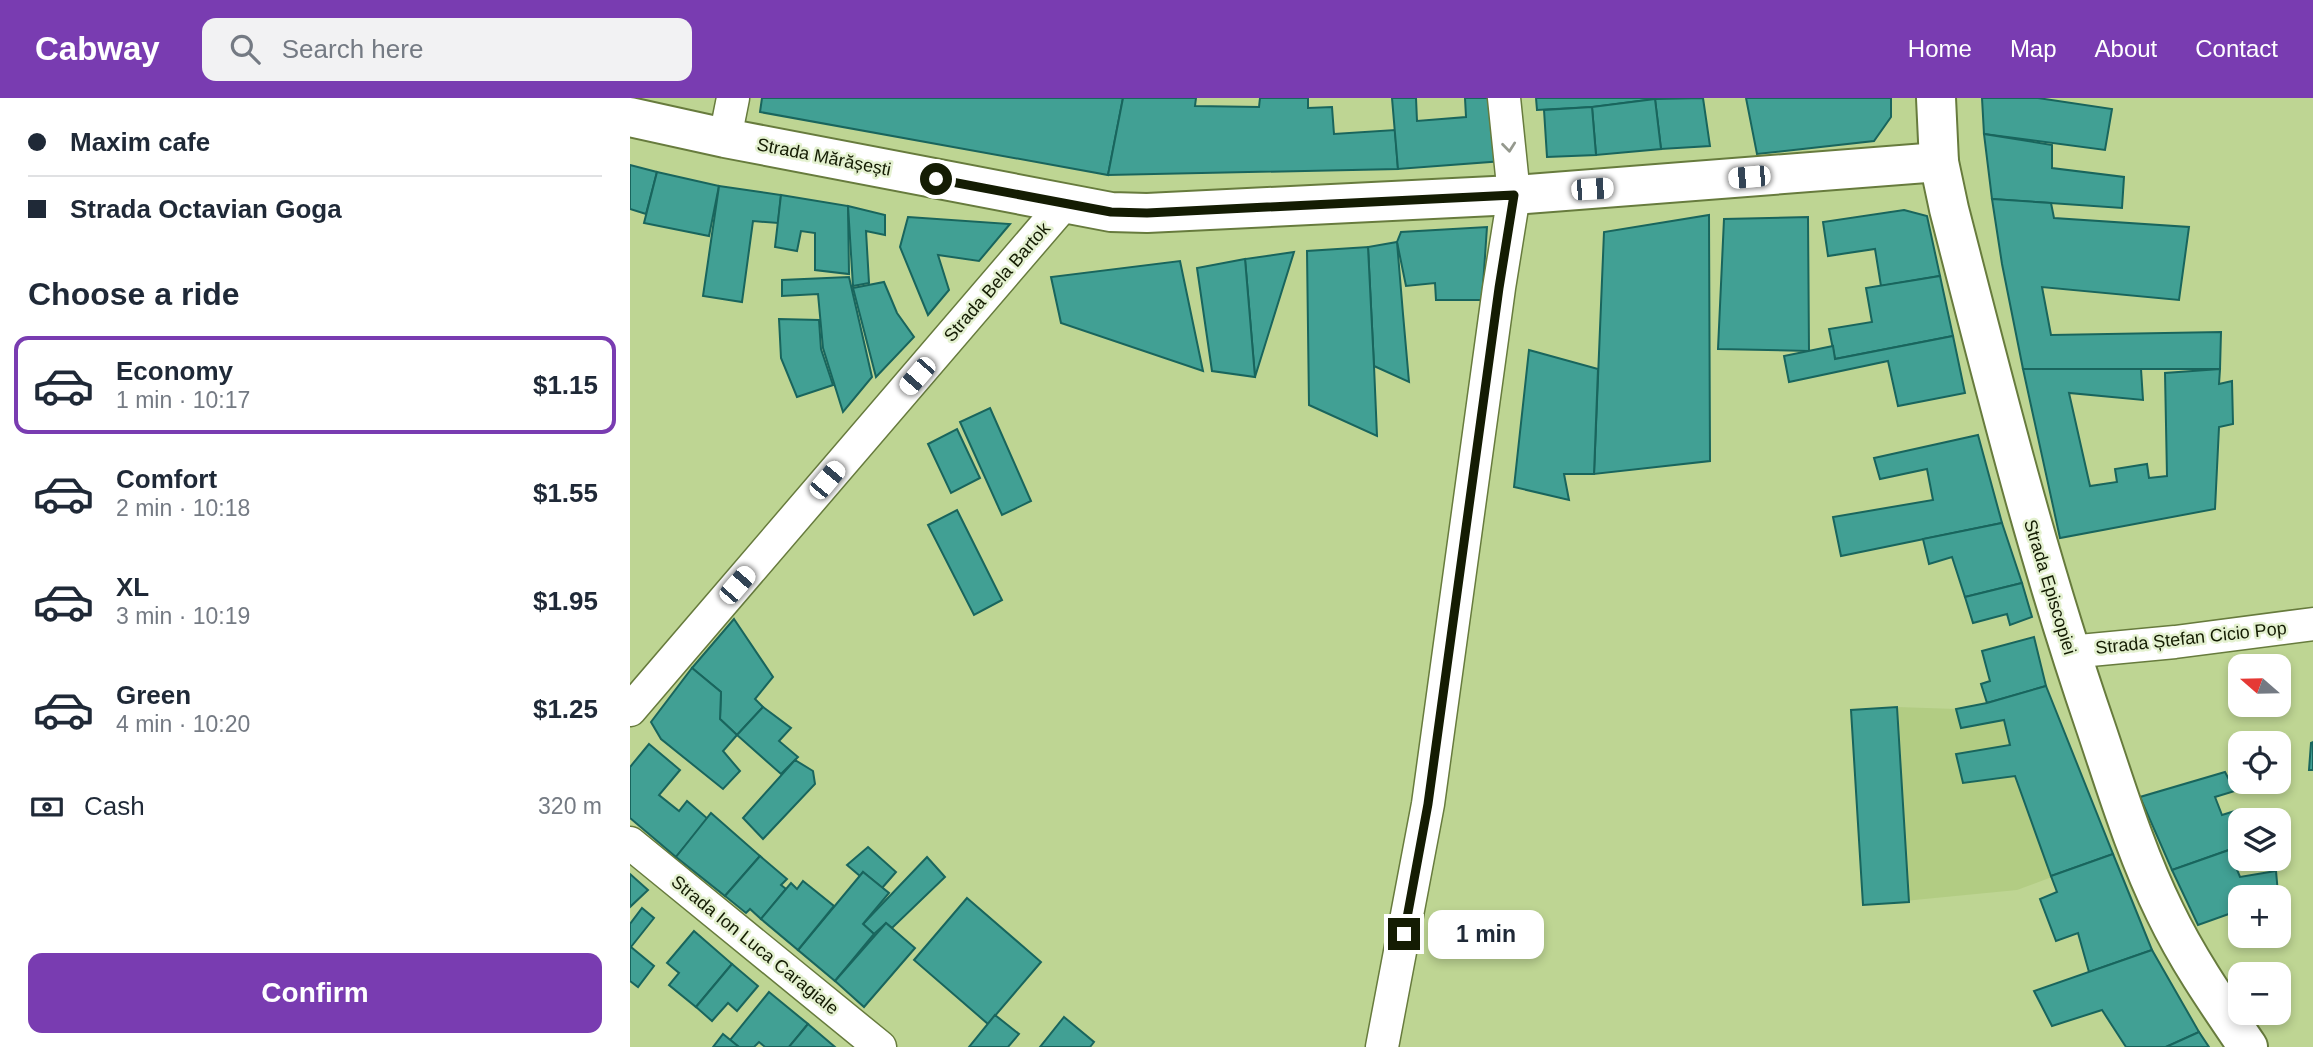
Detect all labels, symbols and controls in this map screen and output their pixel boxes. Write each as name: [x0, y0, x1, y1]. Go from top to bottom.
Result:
search box: [202, 18, 692, 81]
text: Cabway: [35, 30, 160, 67]
icon: search: [226, 30, 264, 68]
text: Search here: [282, 34, 423, 64]
text: Home: [1908, 35, 1972, 62]
text: Map: [2010, 35, 2057, 62]
text: About: [2095, 35, 2157, 62]
text: Contact: [2195, 35, 2278, 62]
text: Maxim cafe: [70, 127, 210, 157]
street label: Strada Mărășești: [755, 134, 893, 180]
one-way arrow: [1501, 141, 1516, 152]
route start: [920, 163, 952, 195]
car: [1728, 165, 1771, 189]
car: [1571, 177, 1614, 201]
text: Strada Octavian Goga: [70, 194, 342, 224]
street label: Strada Bela Bartok: [940, 218, 1055, 346]
text: Choose a ride: [28, 276, 240, 312]
car: [896, 353, 939, 399]
icon: car: [32, 354, 95, 417]
text: Economy: [116, 356, 233, 386]
text: $1.15: [533, 370, 598, 400]
text: 1 min · 10:17: [116, 387, 250, 413]
car: [806, 457, 849, 503]
icon: car: [32, 462, 95, 525]
text: Comfort: [116, 464, 217, 494]
text: $1.55: [533, 478, 598, 508]
text: 2 min · 10:18: [116, 495, 250, 521]
street label: Strada Episcopiei: [2020, 517, 2080, 657]
car: [716, 562, 759, 608]
icon: car: [32, 570, 95, 633]
text: XL: [116, 572, 149, 602]
text: $1.95: [533, 586, 598, 616]
text: 3 min · 10:19: [116, 603, 250, 629]
street label: Strada Ștefan Cicio Pop: [2094, 618, 2288, 658]
north arrow: [2228, 654, 2291, 718]
map controls: [2228, 654, 2291, 1025]
icon: car: [32, 678, 95, 741]
text: Green: [116, 680, 191, 710]
text: $1.25: [533, 694, 598, 724]
text: 4 min · 10:20: [116, 711, 250, 737]
button: locate: [2228, 731, 2291, 794]
icon: cash: [28, 788, 66, 826]
text: Cash: [84, 791, 145, 821]
text: 320 m: [538, 793, 602, 819]
button: layers: [2228, 808, 2291, 871]
street label: Strada Ion Luca Caragiale: [667, 871, 843, 1019]
button: +: [2228, 885, 2291, 948]
callout: 1 min: [1428, 910, 1544, 958]
route end: [1388, 918, 1420, 950]
text: 1 min: [1456, 921, 1516, 947]
button: Confirm: [28, 953, 602, 1033]
button: −: [2228, 962, 2291, 1025]

